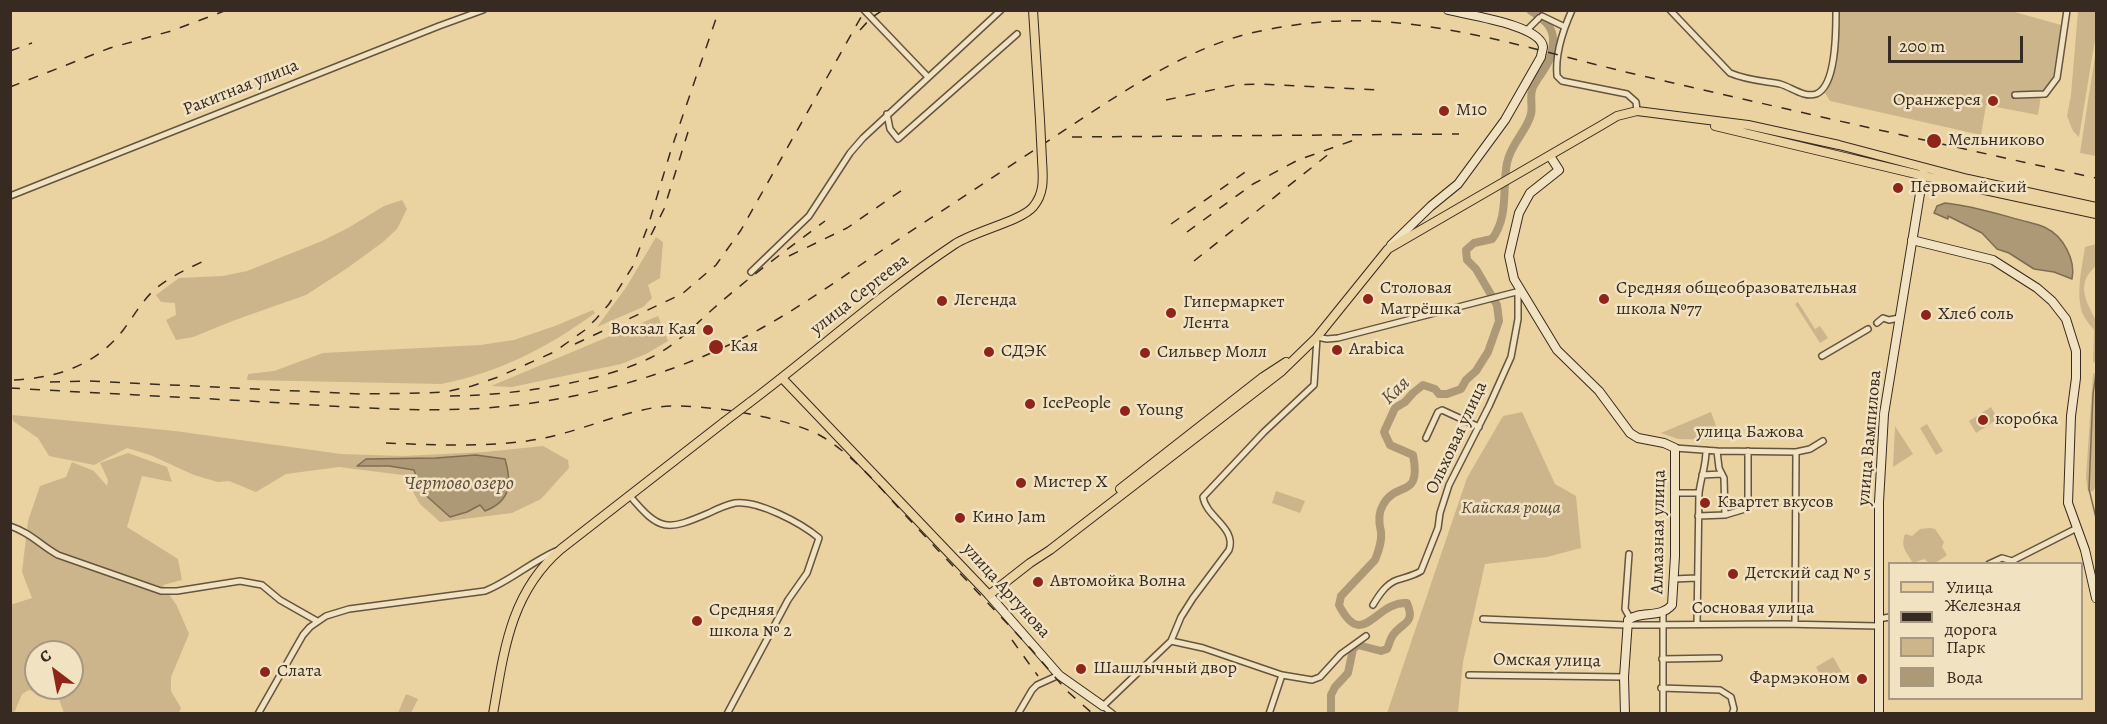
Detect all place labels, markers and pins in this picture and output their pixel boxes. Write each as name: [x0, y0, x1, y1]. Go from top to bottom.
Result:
place label: Оранжерея: [1893, 90, 1981, 112]
marker: Оранжерея: [1986, 94, 2000, 108]
place label: M10: [1456, 100, 1487, 122]
marker: M10: [1437, 104, 1451, 118]
place label: Мельниково: [1948, 130, 2045, 152]
marker: Мельниково: [1925, 132, 1943, 150]
place label: Первомайский: [1910, 177, 2027, 199]
marker: Первомайский: [1891, 181, 1905, 195]
place label: Столовая Матрёшка: [1380, 278, 1461, 320]
place label: Средняя общеобразовательная школа №77: [1616, 278, 1857, 320]
place label: Легенда: [954, 290, 1017, 312]
place label: Гипермаркет Лента: [1183, 292, 1285, 334]
marker: Столовая Матрёшка: [1361, 292, 1375, 306]
marker: Средняя общеобразовательная школа №77: [1597, 292, 1611, 306]
marker: Легенда: [935, 294, 949, 308]
place label: Хлеб соль: [1938, 304, 2013, 326]
marker: Гипермаркет Лента: [1164, 306, 1178, 320]
marker: Хлеб соль: [1919, 308, 1933, 322]
place label: Вокзал Кая: [610, 319, 696, 341]
marker: Вокзал Кая: [701, 323, 715, 337]
place label: Кая: [730, 336, 758, 358]
marker: Кая: [707, 338, 725, 356]
place label: Arabica: [1349, 339, 1404, 361]
place label: СДЭК: [1001, 341, 1046, 363]
place label: Сильвер Молл: [1157, 342, 1267, 364]
marker: Arabica: [1330, 343, 1344, 357]
marker: СДЭК: [982, 345, 996, 359]
marker: Сильвер Молл: [1138, 346, 1152, 360]
place label: IcePeople: [1042, 393, 1111, 415]
marker: IcePeople: [1023, 397, 1037, 411]
place label: Young: [1137, 400, 1184, 422]
marker: Young: [1118, 404, 1132, 418]
place label: коробка: [1995, 409, 2058, 431]
marker: коробка: [1976, 413, 1990, 427]
place label: Мистер Х: [1033, 472, 1107, 494]
marker: Мистер Х: [1014, 476, 1028, 490]
place label: Квартет вкусов: [1717, 492, 1833, 514]
marker: Квартет вкусов: [1698, 496, 1712, 510]
place label: Кино Jam: [972, 507, 1046, 529]
marker: Кино Jam: [953, 511, 967, 525]
place label: Детский сад № 5: [1745, 563, 1871, 585]
marker: Детский сад № 5: [1726, 567, 1740, 581]
place label: Автомойка Волна: [1050, 571, 1186, 593]
marker: Автомойка Волна: [1031, 575, 1045, 589]
place label: Средняя школа № 2: [709, 600, 792, 642]
marker: Средняя школа № 2: [690, 614, 704, 628]
place label: Шашлычный двор: [1093, 658, 1237, 680]
place label: Слата: [277, 661, 322, 683]
marker: Шашлычный двор: [1074, 662, 1088, 676]
marker: Слата: [258, 665, 272, 679]
place label: Фармэконом: [1750, 668, 1850, 690]
marker: Фармэконом: [1855, 672, 1869, 686]

